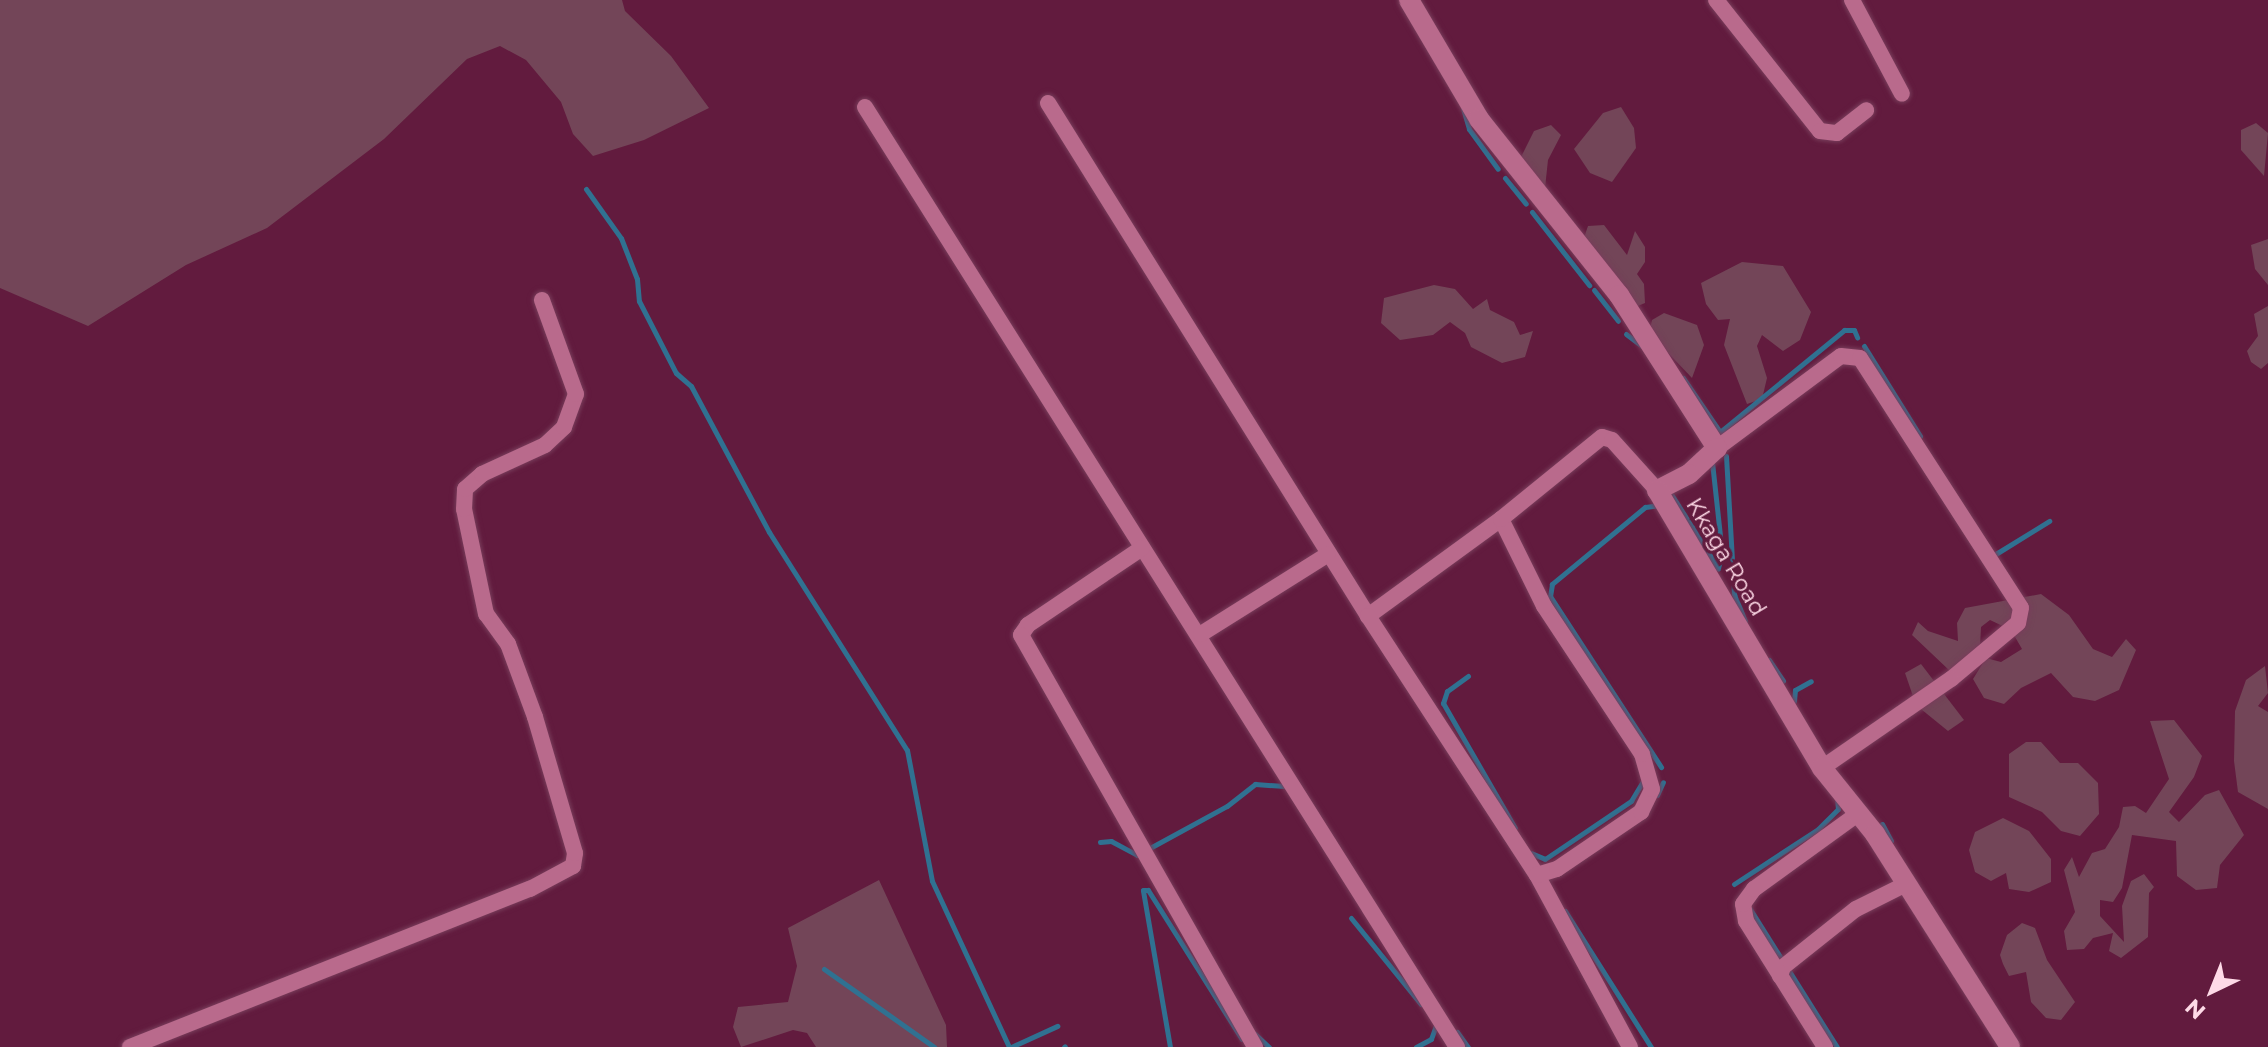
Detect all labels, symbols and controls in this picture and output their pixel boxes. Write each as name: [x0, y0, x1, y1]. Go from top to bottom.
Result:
street label: Kkaga Road: [1680, 493, 1772, 621]
north arrow: [2172, 951, 2252, 1031]
text: N: [2180, 993, 2211, 1025]

